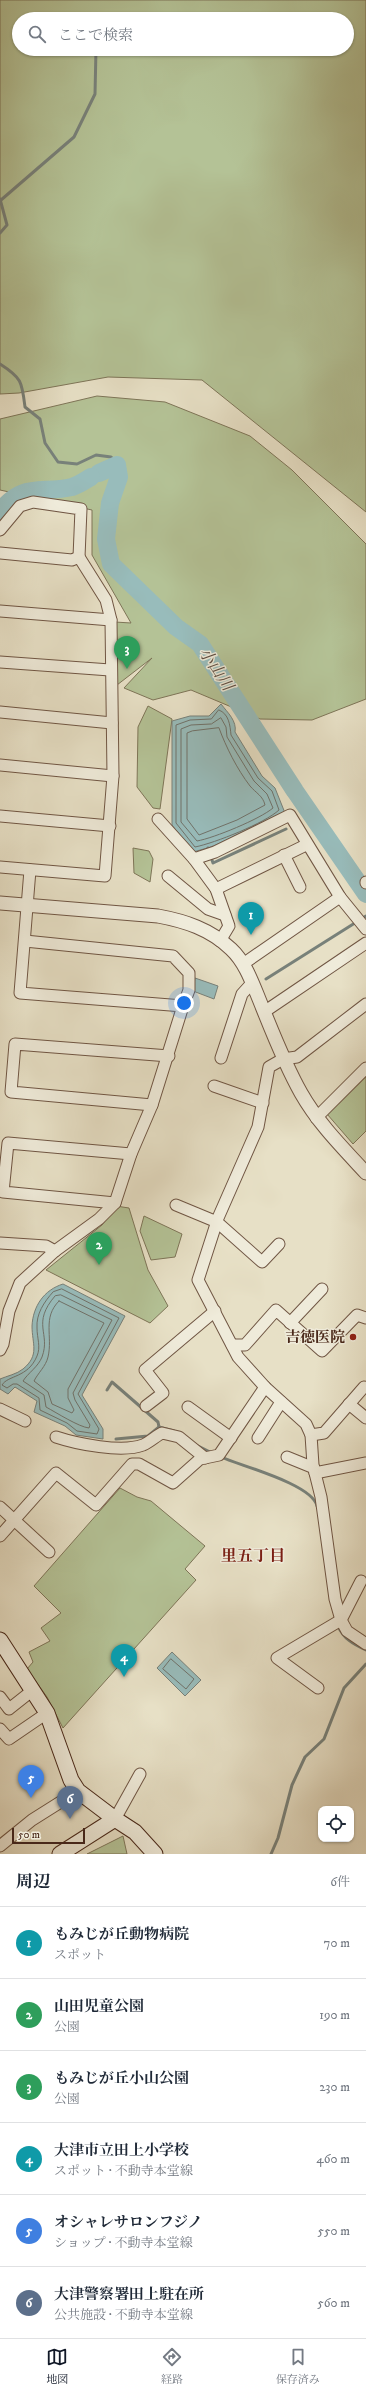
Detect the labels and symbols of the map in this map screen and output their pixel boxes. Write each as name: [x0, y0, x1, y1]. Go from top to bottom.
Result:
pin: 3: [114, 636, 140, 669]
water label: 小山川: [194, 644, 239, 696]
pin: 1: [238, 902, 264, 935]
your location: [174, 993, 194, 1013]
pin: 2: [86, 1232, 112, 1265]
place label: 吉徳医院: [285, 1328, 345, 1347]
marker: 吉徳医院: [348, 1332, 358, 1342]
district label: 里五丁目: [221, 1546, 285, 1566]
pin: 4: [111, 1644, 137, 1677]
pin: 5: [18, 1765, 44, 1798]
pin: 6: [57, 1786, 83, 1819]
scale bar: [12, 1826, 85, 1845]

